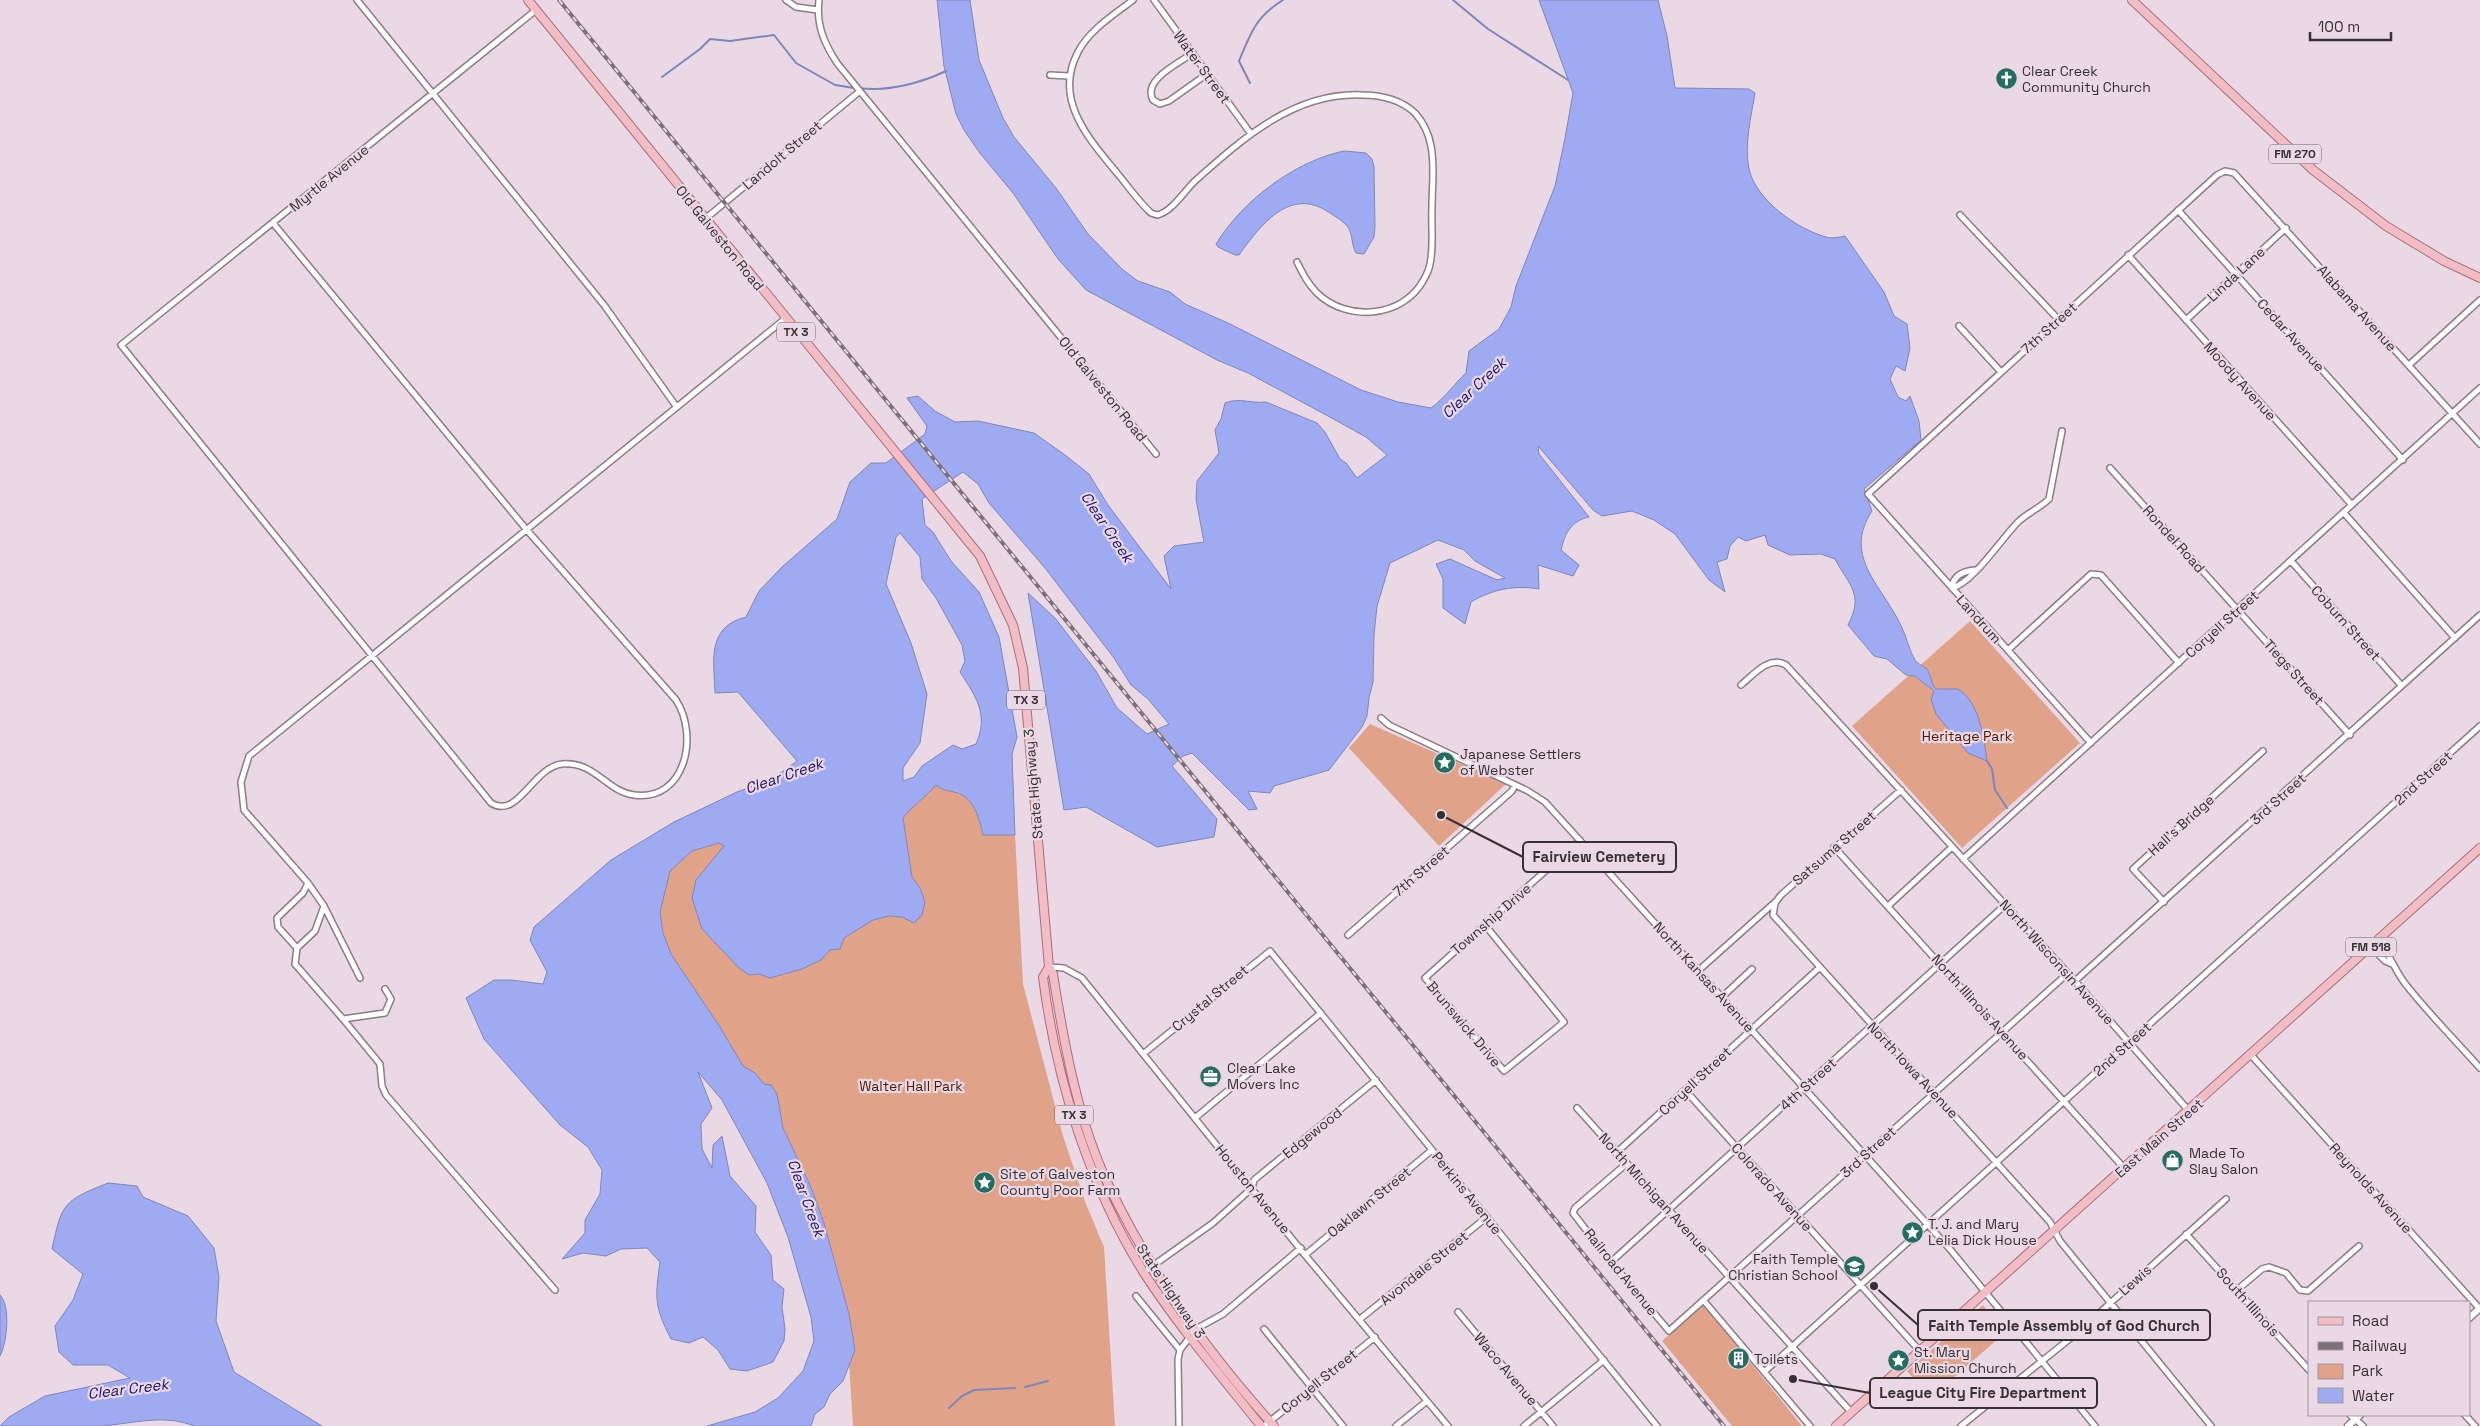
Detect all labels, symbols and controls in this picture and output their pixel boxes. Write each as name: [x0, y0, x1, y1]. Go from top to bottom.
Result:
scale bar: [2310, 10, 2391, 42]
text: 100 m: [2318, 17, 2360, 36]
street label: Water Street: [1169, 27, 1235, 107]
place label: Clear Creek Community Church: [2022, 62, 2151, 96]
church icon: Clear Creek Community Church: [1994, 67, 2018, 91]
street label: Landolt Street: [739, 117, 825, 193]
street label: Myrtle Avenue: [286, 140, 372, 216]
road number: FM 270: [2269, 144, 2321, 164]
street label: Old Galveston Road: [672, 182, 768, 294]
street label: Linda Lane: [2203, 243, 2269, 305]
street label: Alabama Avenue: [2313, 261, 2401, 355]
street label: Cedar Avenue: [2253, 295, 2329, 375]
street label: 7th Street: [2017, 298, 2081, 358]
road number: TX 3: [777, 322, 815, 342]
street label: Old Galveston Road: [1055, 333, 1151, 445]
street label: Moody Avenue: [2200, 338, 2280, 424]
water label: Clear Creek: [1437, 352, 1511, 422]
water label: Clear Creek: [1077, 488, 1139, 567]
street label: Rondel Road: [2139, 501, 2209, 577]
street label: Coburn Street: [2307, 582, 2385, 664]
street label: Coryell Street: [2181, 586, 2263, 662]
street label: Landrum: [1953, 591, 2005, 647]
street label: Tiegs Street: [2260, 635, 2328, 709]
road number: TX 3: [1007, 690, 1045, 710]
park label: Heritage Park: [1922, 727, 2013, 745]
street label: State Highway 3: [1019, 728, 1047, 840]
place label: Japanese Settlers of Webster: [1460, 745, 1581, 779]
street label: 2nd Street: [2390, 747, 2456, 809]
place icon: Japanese Settlers of Webster: [1432, 750, 1456, 774]
water label: Clear Creek: [742, 753, 827, 798]
street label: 3rd Street: [2246, 769, 2310, 829]
street label: Hall's Bridge: [2144, 791, 2218, 859]
street label: Satsuma Street: [1788, 807, 1880, 889]
street label: 7th Street: [1389, 841, 1453, 901]
callout: Fairview Cemetery: [1523, 842, 1676, 872]
text: Fairview Cemetery: [1533, 847, 1665, 866]
street label: Township Drive: [1447, 879, 1535, 959]
street label: North Wisconsin Avenue: [1996, 896, 2118, 1028]
street label: North Kansas Avenue: [1650, 918, 1758, 1036]
road number: FM 518: [2346, 938, 2396, 956]
street label: North Illinois Avenue: [1928, 950, 2032, 1064]
street label: Crystal Street: [1168, 961, 1252, 1035]
street label: Brunswick Drive: [1423, 977, 1505, 1071]
street label: North Iowa Avenue: [1864, 1018, 1962, 1122]
street label: 2nd Street: [2089, 1018, 2155, 1080]
street label: Coryell Street: [1655, 1043, 1735, 1119]
street label: 4th Street: [1776, 1054, 1840, 1114]
place label: Clear Lake Movers Inc: [1227, 1059, 1300, 1093]
office icon: Clear Lake Movers Inc: [1199, 1064, 1223, 1088]
park label: Walter Hall Park: [859, 1077, 963, 1095]
street label: East Main Street: [2111, 1095, 2207, 1181]
street label: Edgewood: [1279, 1104, 1345, 1162]
road number: TX 3: [1055, 1106, 1093, 1124]
street label: 3rd Street: [1836, 1122, 1900, 1182]
street label: North Michigan Avenue: [1595, 1129, 1713, 1257]
street label: Colorado Avenue: [1727, 1139, 1817, 1235]
street label: Reynolds Avenue: [2326, 1139, 2416, 1237]
street label: Houston Avenue: [1211, 1141, 1295, 1237]
place label: Made To Slay Salon: [2189, 1144, 2258, 1178]
street label: Perkins Avenue: [1428, 1148, 1506, 1238]
shop icon: Made To Slay Salon: [2161, 1149, 2185, 1173]
water label: Clear Creek: [784, 1156, 830, 1241]
street label: Oaklawn Street: [1324, 1163, 1414, 1241]
place label: Site of Galveston County Poor Farm: [1000, 1165, 1120, 1199]
place icon: Site of Galveston County Poor Farm: [972, 1170, 996, 1194]
place label: T. J. and Mary Lelia Dick House: [1928, 1215, 2037, 1249]
place icon: T. J. and Mary Lelia Dick House: [1900, 1220, 1924, 1244]
street label: Railroad Avenue: [1580, 1225, 1662, 1319]
street label: Avondale Street: [1376, 1227, 1472, 1309]
street label: State Highway 3: [1133, 1240, 1209, 1342]
place label: Faith Temple Christian School: [1728, 1250, 1838, 1284]
school or university icon: Faith Temple Christian School: [1842, 1255, 1866, 1279]
street label: Lewis: [2115, 1261, 2155, 1299]
street label: South Illinois: [2212, 1264, 2284, 1340]
legend: [2308, 1301, 2470, 1416]
callout: Faith Temple Assembly of God Church: [1918, 1310, 2210, 1340]
text: Road: [2352, 1311, 2389, 1330]
text: Faith Temple Assembly of God Church: [1928, 1316, 2200, 1335]
street label: Waco Avenue: [1470, 1329, 1542, 1409]
text: Railway: [2352, 1336, 2407, 1355]
place label: St. Mary Mission Church: [1914, 1343, 2017, 1377]
street label: Coryell Street: [1277, 1345, 1361, 1417]
building icon: Toilets: [1726, 1347, 1750, 1371]
place icon: St. Mary Mission Church: [1886, 1348, 1910, 1372]
place label: Toilets: [1754, 1350, 1798, 1368]
text: Park: [2352, 1361, 2383, 1380]
water label: Clear Creek: [86, 1374, 171, 1403]
callout: League City Fire Department: [1870, 1378, 2097, 1408]
text: League City Fire Department: [1879, 1383, 2087, 1402]
text: Water: [2352, 1386, 2395, 1405]

